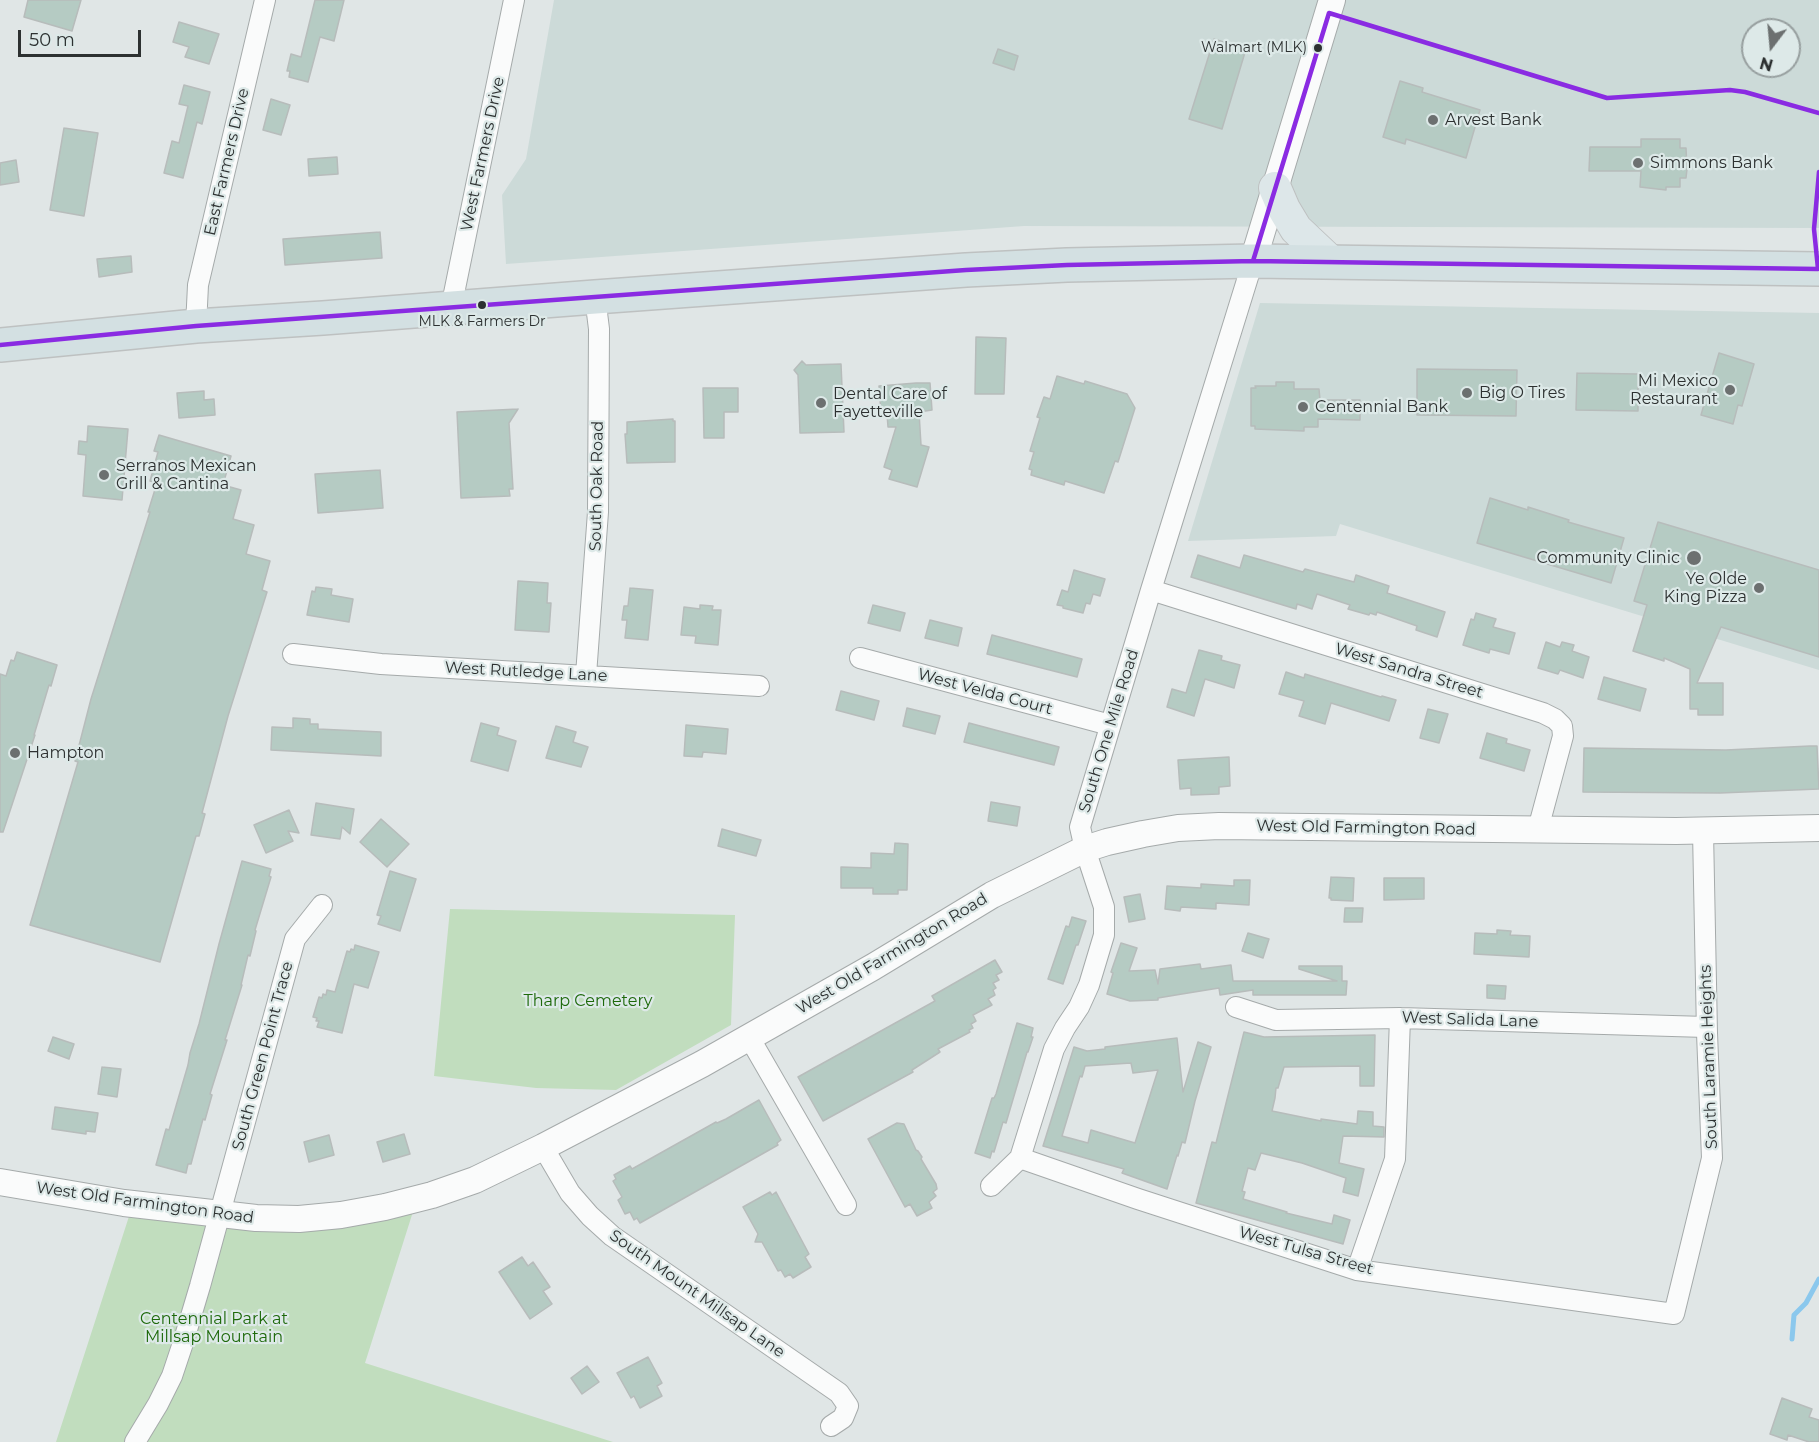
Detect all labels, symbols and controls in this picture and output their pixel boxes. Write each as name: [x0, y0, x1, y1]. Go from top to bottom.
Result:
scale bar: [21, 18, 144, 56]
north arrow: [1741, 18, 1801, 78]
text: 50 m: [29, 29, 75, 51]
place label: Walmart (MLK): [1201, 40, 1307, 56]
marker: Walmart (MLK): [1312, 42, 1324, 54]
text: N: [1758, 53, 1775, 75]
street label: West Farmers Drive: [457, 75, 509, 233]
street label: East Farmers Drive: [201, 86, 253, 238]
place label: Arvest Bank: [1445, 110, 1542, 130]
marker: Arvest Bank: [1426, 113, 1440, 127]
place label: Simmons Bank: [1650, 153, 1773, 173]
marker: Simmons Bank: [1631, 156, 1645, 170]
marker: MLK & Farmers Dr: [476, 299, 488, 311]
place label: MLK & Farmers Dr: [418, 314, 546, 330]
place label: Mi Mexico Restaurant: [1630, 371, 1718, 409]
place label: Big O Tires: [1479, 383, 1565, 403]
marker: Mi Mexico Restaurant: [1723, 383, 1737, 397]
place label: Dental Care of Fayetteville: [833, 384, 947, 422]
marker: Big O Tires: [1460, 386, 1474, 400]
marker: Dental Care of Fayetteville: [814, 396, 828, 410]
place label: Centennial Bank: [1315, 397, 1448, 417]
marker: Centennial Bank: [1296, 400, 1310, 414]
street label: South Oak Road: [586, 421, 608, 551]
place label: Serranos Mexican Grill & Cantina: [116, 456, 257, 494]
marker: Serranos Mexican Grill & Cantina: [97, 468, 111, 482]
place label: Community Clinic: [1536, 548, 1680, 568]
marker: Community Clinic: [1685, 549, 1703, 567]
place label: Ye Olde King Pizza: [1664, 569, 1747, 607]
marker: Ye Olde King Pizza: [1752, 581, 1766, 595]
street label: West Sandra Street: [1333, 639, 1485, 703]
street label: South One Mile Road: [1075, 647, 1143, 815]
street label: West Rutledge Lane: [444, 658, 608, 686]
street label: West Velda Court: [916, 665, 1054, 719]
place label: Hampton: [27, 743, 104, 763]
marker: Hampton: [8, 746, 22, 760]
street label: West Old Farmington Road: [1256, 816, 1476, 840]
street label: West Old Farmington Road: [793, 889, 991, 1019]
street label: South Green Point Trace: [229, 959, 297, 1153]
street label: South Laramie Heights: [1696, 965, 1722, 1149]
park label: Tharp Cemetery: [524, 991, 652, 1011]
street label: West Salida Lane: [1401, 1008, 1539, 1032]
street label: West Old Farmington Road: [35, 1178, 255, 1228]
street label: West Tulsa Street: [1237, 1223, 1375, 1279]
street label: South Mount Millsap Lane: [606, 1226, 788, 1362]
park label: Centennial Park at Millsap Mountain: [140, 1309, 288, 1347]

